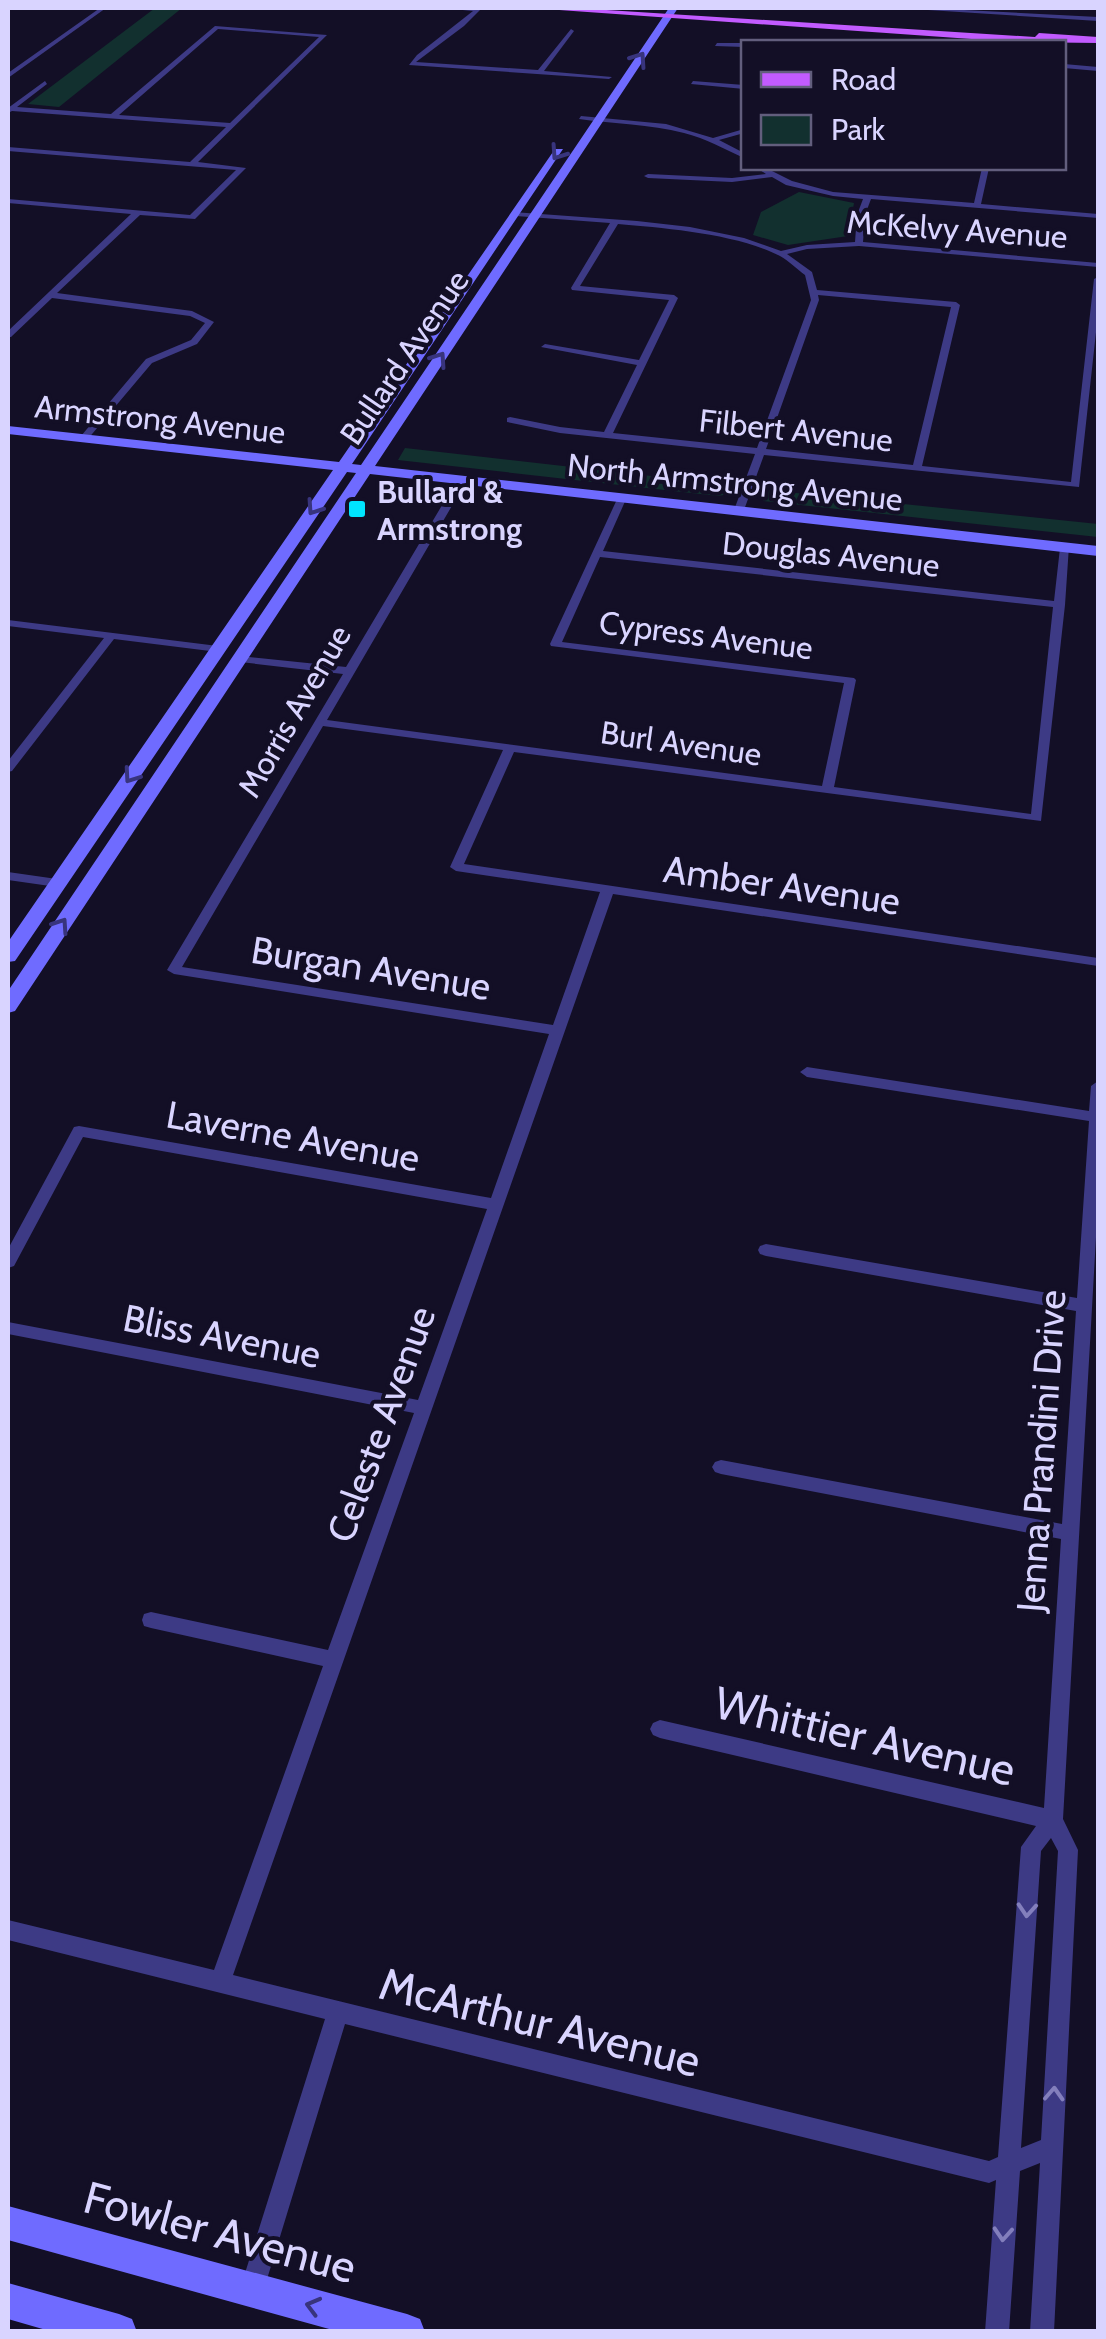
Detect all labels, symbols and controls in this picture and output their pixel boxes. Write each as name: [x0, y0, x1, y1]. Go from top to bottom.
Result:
legend: [741, 40, 1066, 170]
one-way arrow: [627, 52, 645, 71]
text: Road: [831, 61, 896, 98]
text: Park: [831, 111, 886, 148]
one-way arrow: [551, 142, 570, 160]
street label: McKelvy Avenue: [845, 202, 1069, 256]
street label: Bullard Avenue: [331, 262, 477, 452]
one-way arrow: [427, 351, 445, 370]
street label: Armstrong Avenue: [33, 386, 287, 452]
street label: Filbert Avenue: [697, 400, 895, 460]
street label: North Armstrong Avenue: [565, 445, 905, 519]
place label: Bullard & Armstrong: [377, 472, 522, 548]
one-way arrow: [308, 497, 327, 515]
marker: Bullard & Armstrong: [346, 498, 368, 520]
street label: Douglas Avenue: [720, 523, 942, 585]
street label: Cypress Avenue: [597, 603, 815, 667]
street label: Morris Avenue: [229, 618, 359, 804]
street label: Burl Avenue: [598, 712, 764, 774]
one-way arrow: [125, 764, 143, 783]
street label: Amber Avenue: [661, 845, 903, 925]
one-way arrow: [49, 918, 68, 936]
street label: Burgan Avenue: [248, 926, 494, 1010]
street label: Laverne Avenue: [163, 1091, 423, 1181]
street label: Jenna Prandini Drive: [1006, 1288, 1076, 1615]
street label: Bliss Avenue: [119, 1294, 325, 1378]
street label: Celeste Avenue: [317, 1300, 445, 1548]
street label: Whittier Avenue: [710, 1675, 1020, 1797]
one-way arrow: [1016, 1902, 1038, 1918]
street label: McArthur Avenue: [374, 1956, 706, 2088]
one-way arrow: [1043, 2086, 1064, 2102]
street label: Fowler Avenue: [78, 2170, 362, 2294]
one-way arrow: [993, 2226, 1014, 2242]
one-way arrow: [305, 2297, 322, 2318]

